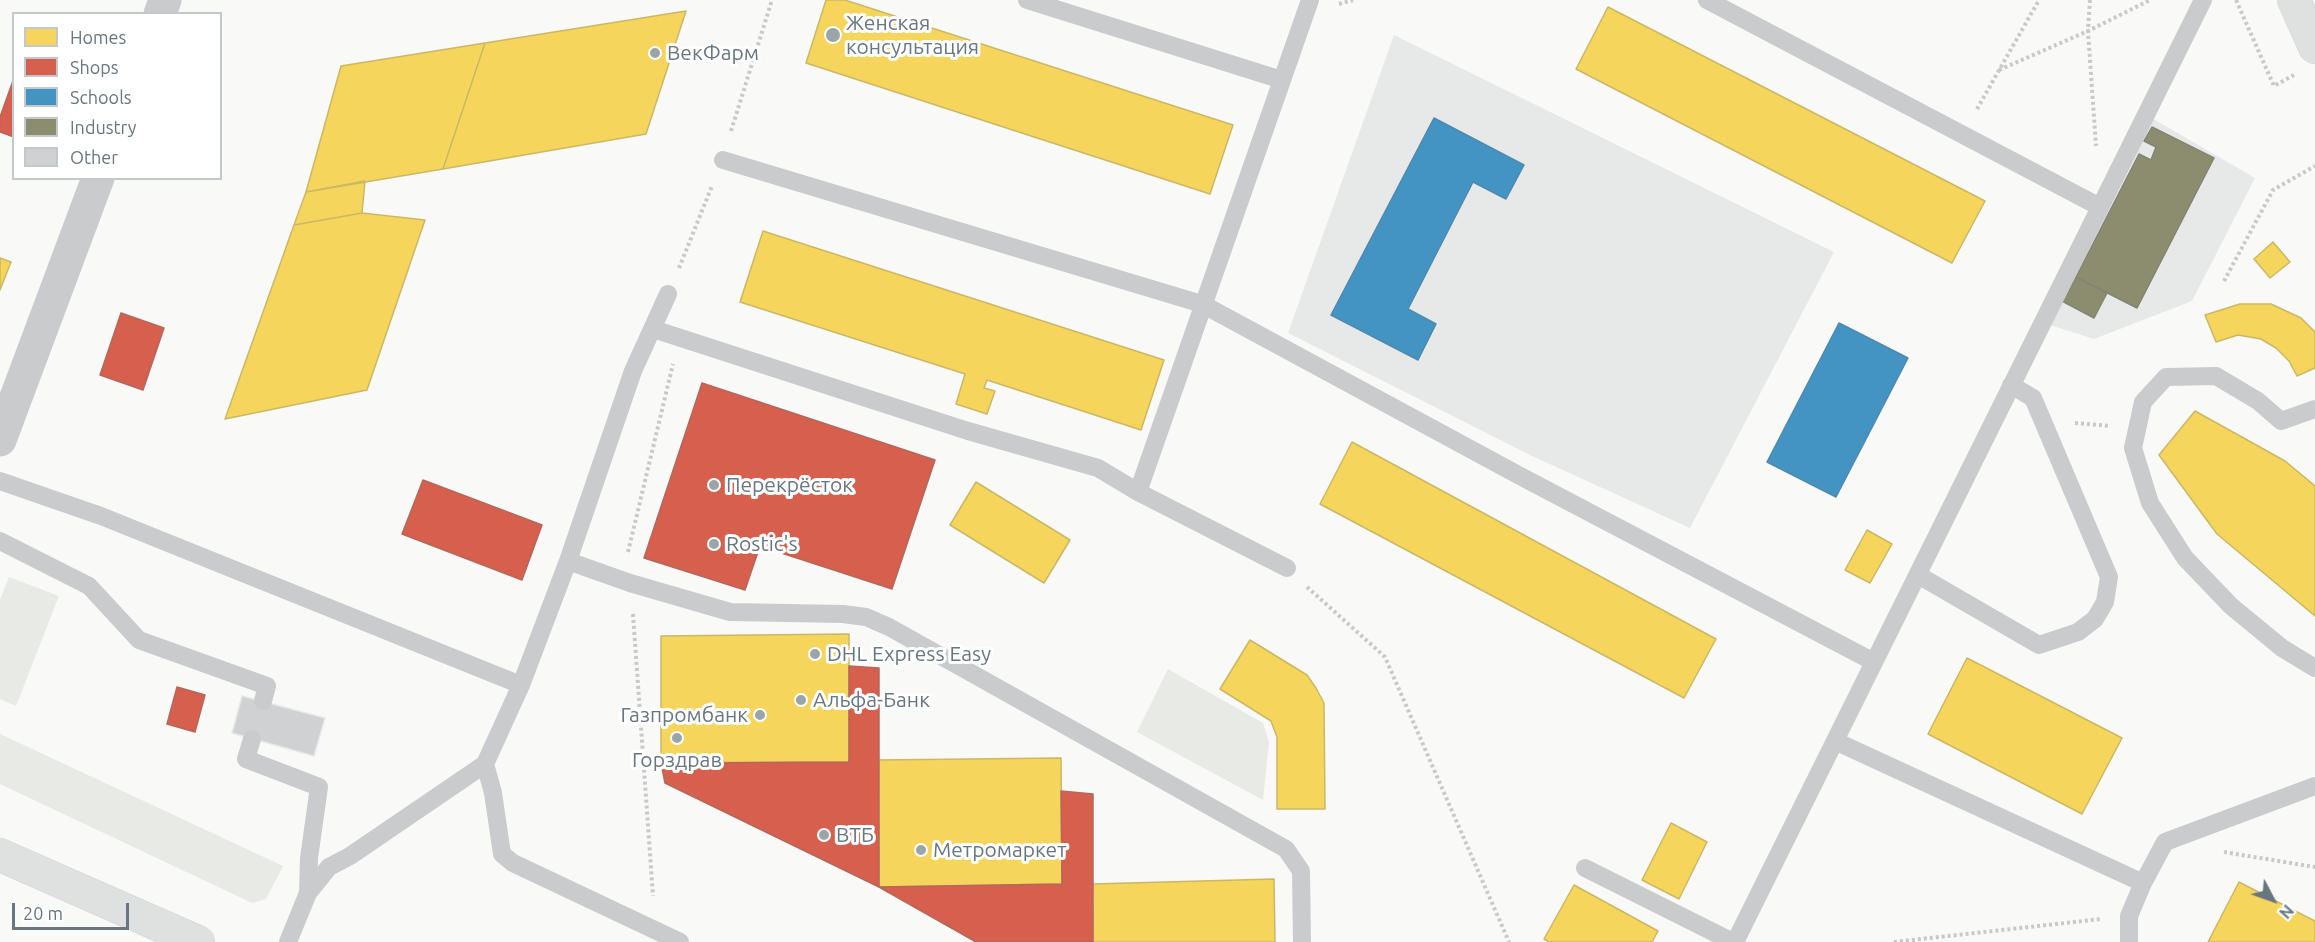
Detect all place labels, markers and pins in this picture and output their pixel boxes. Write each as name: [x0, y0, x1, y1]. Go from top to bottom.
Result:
place label: Женская консультация: [846, 10, 979, 60]
marker: Женская консультация: [824, 26, 842, 44]
place label: ВекФарм: [667, 40, 759, 66]
marker: ВекФарм: [648, 46, 662, 60]
place label: Перекрёсток: [726, 472, 853, 498]
marker: Перекрёсток: [707, 478, 721, 492]
place label: Rostic's: [726, 531, 798, 557]
marker: Rostic's: [707, 537, 721, 551]
place label: DHL Express Easy: [827, 641, 991, 667]
marker: DHL Express Easy: [808, 647, 822, 661]
place label: Альфа-Банк: [813, 687, 930, 713]
marker: Альфа-Банк: [794, 693, 808, 707]
place label: Газпромбанк: [620, 702, 748, 728]
marker: Газпромбанк: [753, 708, 767, 722]
marker: Горздрав: [670, 731, 684, 745]
place label: Горздрав: [632, 747, 722, 773]
place label: ВТБ: [836, 822, 874, 848]
marker: ВТБ: [817, 828, 831, 842]
place label: Метромаркет: [933, 837, 1066, 863]
marker: Метромаркет: [914, 843, 928, 857]

